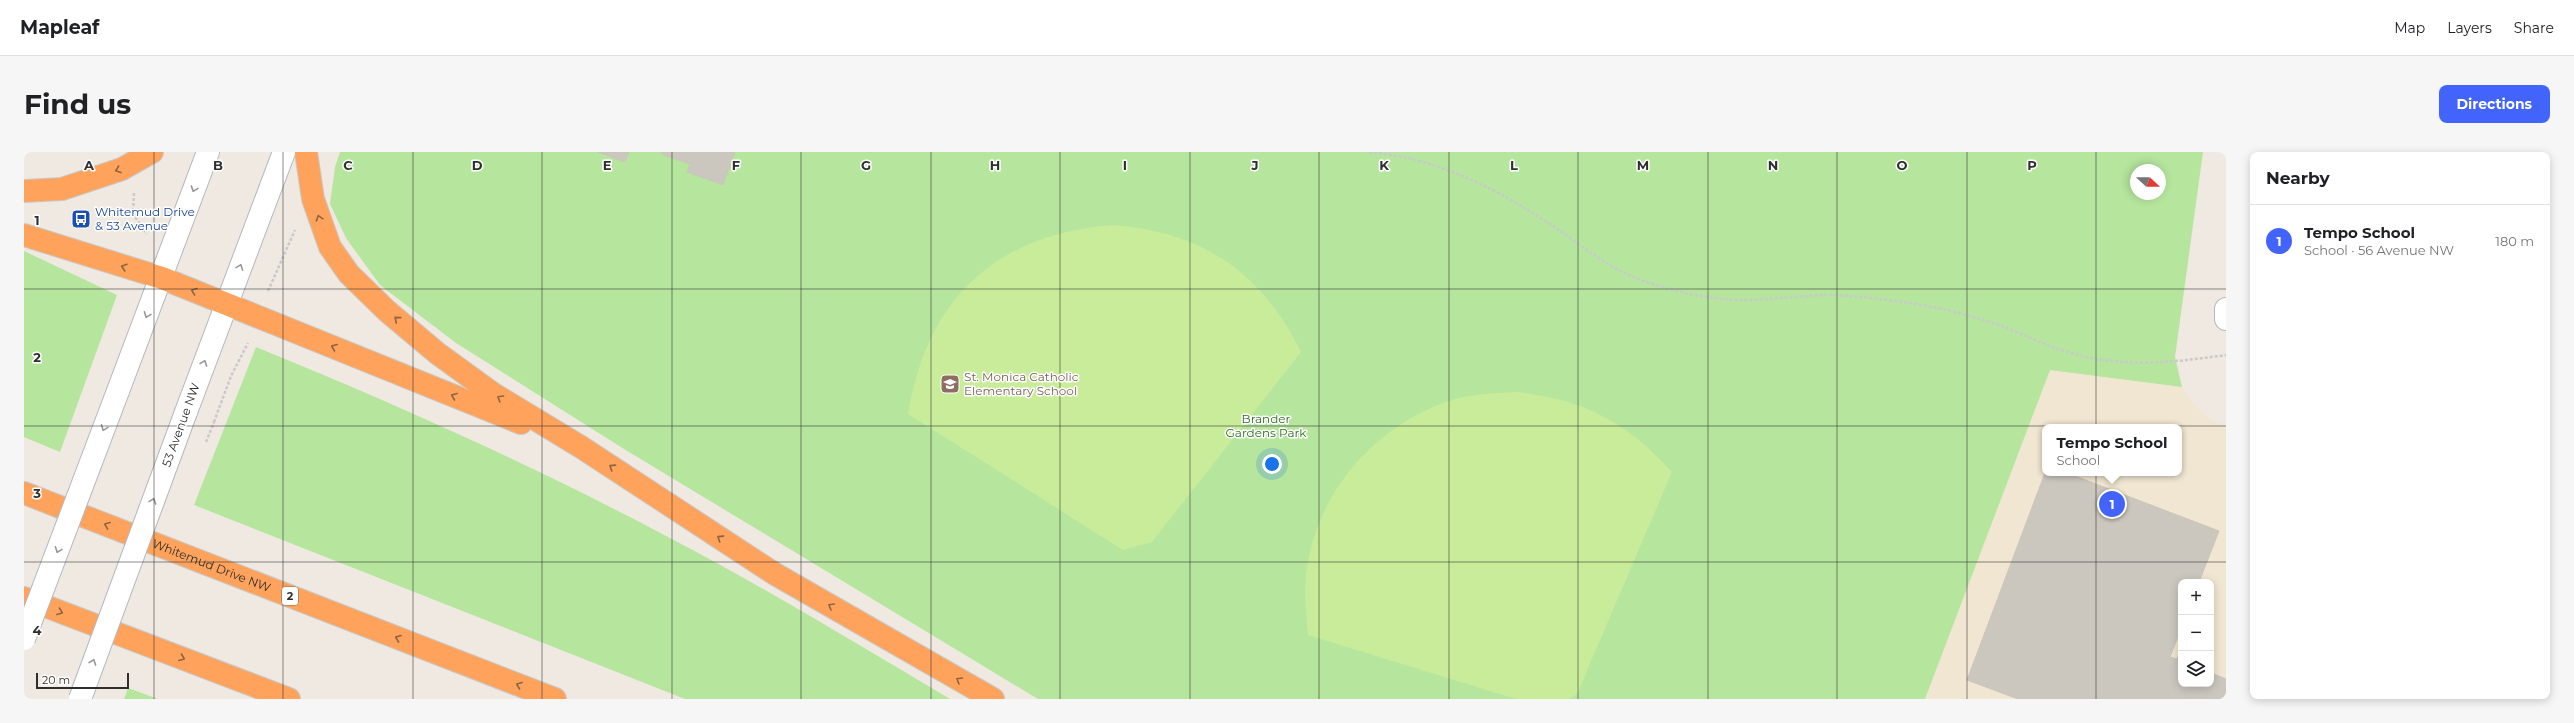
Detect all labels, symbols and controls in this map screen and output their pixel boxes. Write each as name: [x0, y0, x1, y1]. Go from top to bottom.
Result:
text: Mapleaf: [20, 16, 99, 39]
text: Map: [2394, 19, 2425, 37]
text: Layers: [2447, 19, 2492, 37]
text: Share: [2514, 19, 2554, 37]
button: Directions: [2439, 85, 2550, 123]
text: Find us: [24, 87, 131, 121]
text: A: [83, 157, 95, 173]
text: B: [213, 157, 223, 173]
text: C: [343, 157, 353, 173]
text: D: [472, 157, 483, 173]
text: E: [603, 157, 612, 173]
text: F: [732, 157, 740, 173]
text: G: [861, 157, 871, 173]
text: H: [990, 157, 1000, 173]
text: I: [1123, 157, 1127, 173]
text: J: [1250, 157, 1259, 173]
text: K: [1379, 157, 1389, 173]
text: L: [1510, 157, 1518, 173]
text: M: [1637, 157, 1649, 173]
text: N: [1768, 157, 1778, 173]
text: O: [1897, 157, 1908, 173]
text: P: [2027, 157, 2037, 173]
north arrow: [2130, 164, 2166, 200]
one-way arrow: [115, 166, 122, 174]
text: Nearby: [2266, 168, 2330, 188]
one-way arrow: [191, 185, 199, 192]
place label: Whitemud Drive & 53 Avenue: [95, 204, 195, 233]
bus stop icon: Whitemud Drive & 53 Avenue: [70, 208, 92, 230]
text: 1: [34, 212, 40, 228]
one-way arrow: [315, 215, 323, 222]
text: Tempo School: [2304, 223, 2415, 242]
text: 1: [2276, 233, 2282, 249]
text: 180 m: [2495, 233, 2534, 249]
text: School · 56 Avenue NW: [2304, 242, 2454, 258]
one-way arrow: [121, 263, 128, 272]
one-way arrow: [235, 263, 243, 271]
one-way arrow: [190, 287, 197, 295]
one-way arrow: [144, 311, 152, 318]
one-way arrow: [394, 317, 402, 324]
one-way arrow: [331, 343, 338, 351]
text: 2: [33, 349, 41, 365]
one-way arrow: [199, 359, 208, 366]
place label: St. Monica Catholic Elementary School: [964, 369, 1079, 398]
school or university icon: St. Monica Catholic Elementary School: [939, 373, 961, 395]
street label: 53 Avenue NW: [158, 381, 203, 469]
one-way arrow: [451, 392, 458, 400]
one-way arrow: [497, 395, 504, 402]
park label: Brander Gardens Park: [1226, 411, 1307, 440]
one-way arrow: [100, 424, 108, 431]
popup: [2042, 424, 2182, 476]
text: Tempo School: [2056, 433, 2168, 452]
text: School: [2056, 452, 2100, 468]
your location: [1262, 454, 1282, 474]
one-way arrow: [609, 464, 616, 472]
text: 3: [32, 485, 41, 501]
pin: 1: [2099, 489, 2125, 519]
one-way arrow: [148, 498, 156, 505]
one-way arrow: [103, 521, 110, 529]
street label: Whitemud Drive NW: [150, 535, 273, 595]
one-way arrow: [718, 536, 725, 543]
one-way arrow: [54, 546, 62, 553]
map controls: [2178, 579, 2214, 687]
button: +: [2178, 579, 2214, 615]
road number: 2: [282, 587, 298, 605]
one-way arrow: [828, 604, 835, 611]
one-way arrow: [57, 608, 64, 616]
button: −: [2178, 615, 2214, 651]
text: 4: [33, 622, 42, 638]
one-way arrow: [394, 634, 401, 642]
button: layers: [2178, 651, 2214, 687]
one-way arrow: [178, 654, 185, 662]
one-way arrow: [89, 659, 97, 666]
scale bar: [36, 671, 129, 690]
text: 20 m: [42, 673, 70, 687]
one-way arrow: [956, 677, 963, 684]
one-way arrow: [515, 681, 522, 689]

